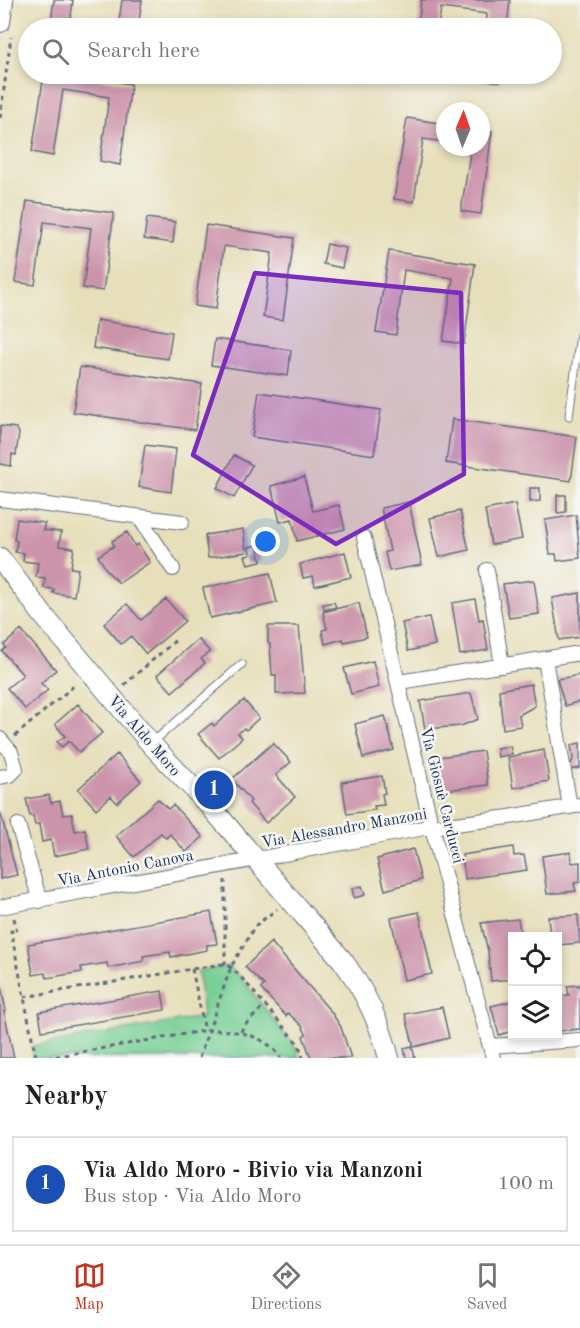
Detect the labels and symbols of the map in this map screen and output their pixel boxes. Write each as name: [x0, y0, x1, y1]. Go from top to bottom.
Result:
north arrow: [436, 102, 490, 156]
your location: [251, 527, 280, 556]
street label: Via Aldo Moro: [104, 693, 183, 780]
street label: Via Giosuè Carducci: [416, 726, 466, 865]
pin: 1: [194, 768, 234, 812]
street label: Via Alessandro Manzoni: [260, 807, 428, 851]
street label: Via Antonio Canova: [56, 848, 195, 890]

